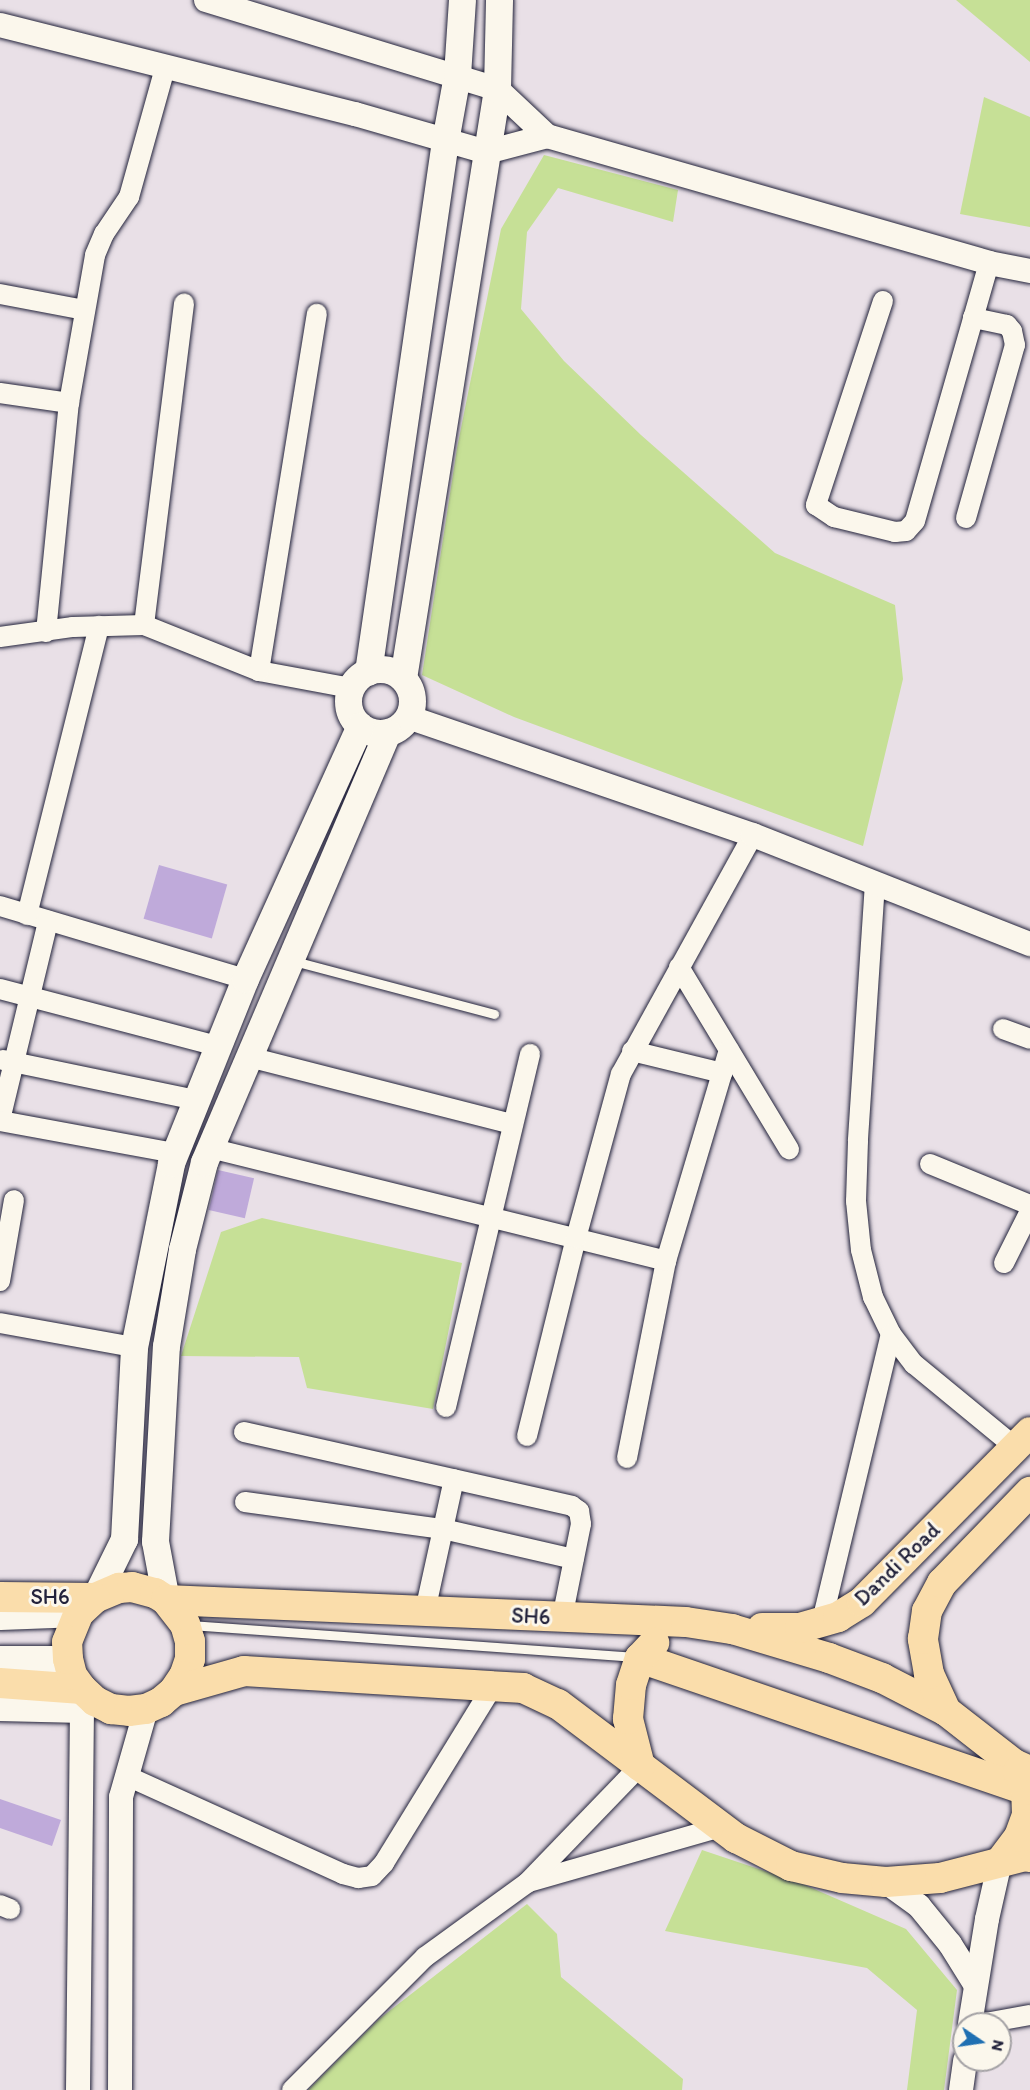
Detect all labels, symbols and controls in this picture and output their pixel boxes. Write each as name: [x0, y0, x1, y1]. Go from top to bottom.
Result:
street label: Dandi Road: [849, 1517, 945, 1611]
street label: SH6: [30, 1584, 70, 1610]
street label: SH6: [511, 1602, 551, 1630]
north arrow: [952, 2012, 1012, 2072]
text: N: [988, 2038, 1009, 2053]

